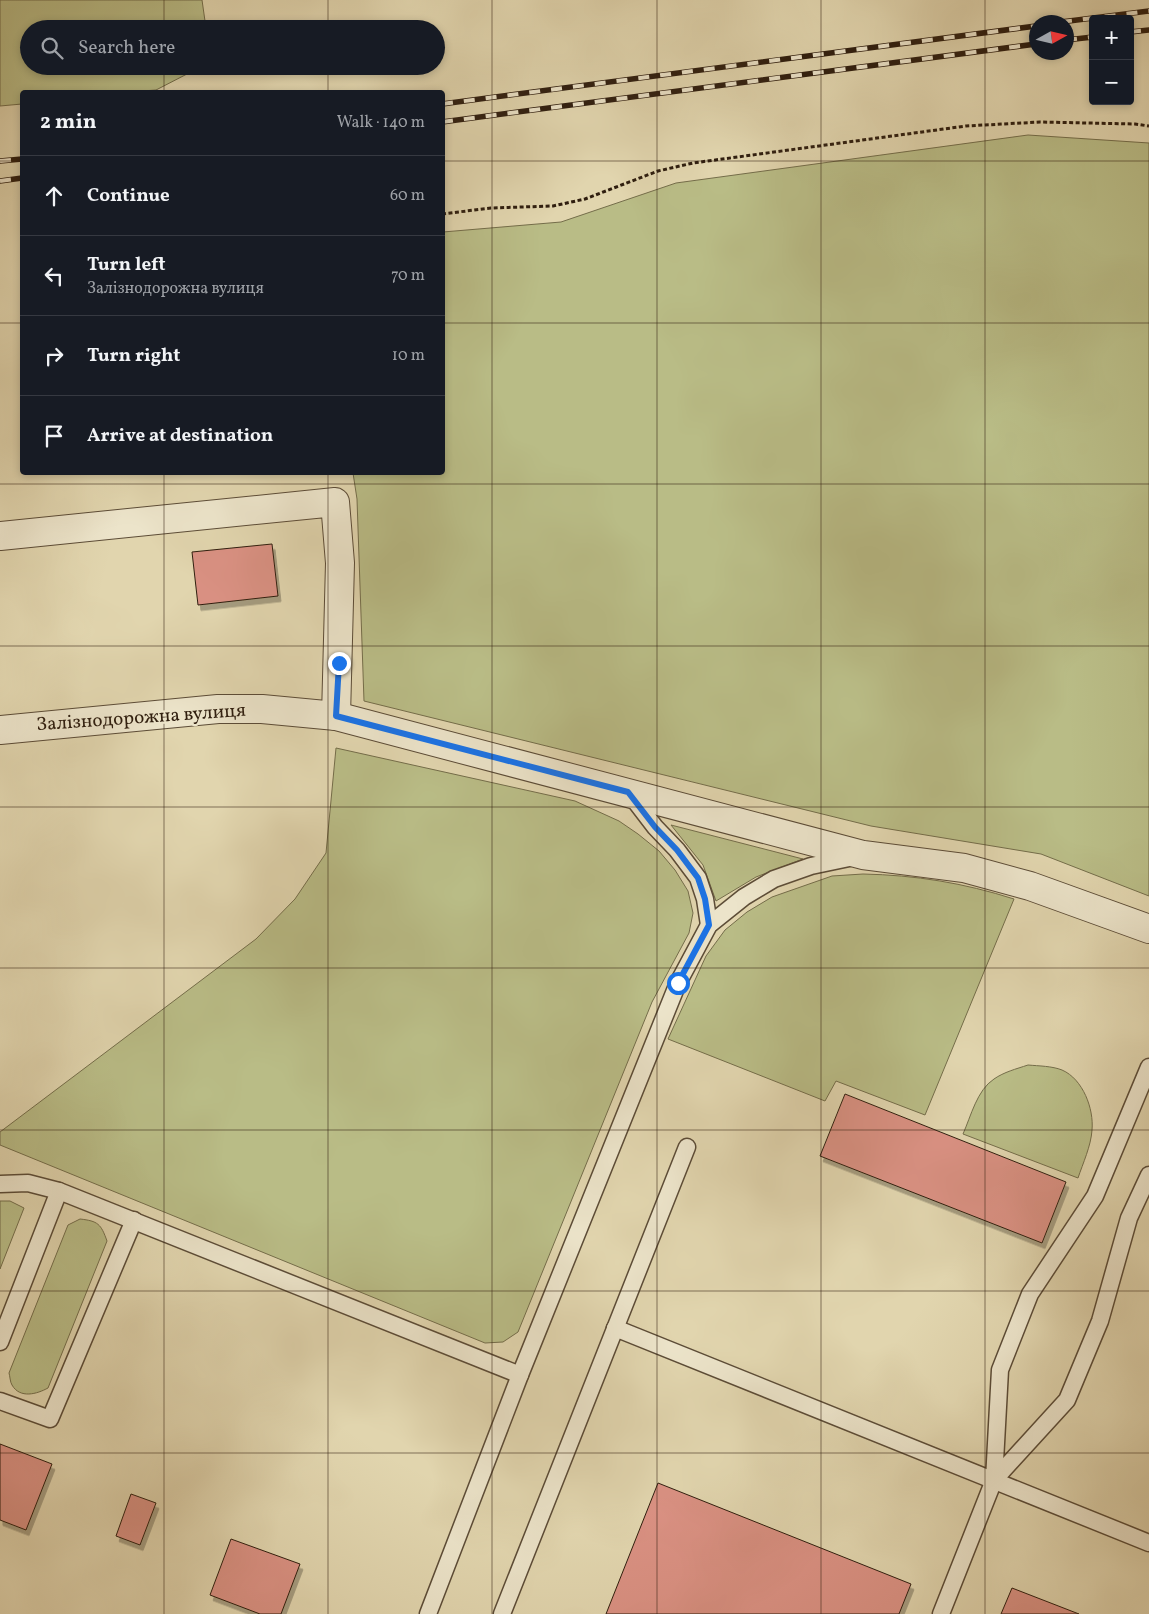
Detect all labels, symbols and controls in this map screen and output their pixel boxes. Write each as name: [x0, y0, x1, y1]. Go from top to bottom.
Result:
north arrow: [1029, 15, 1074, 60]
map controls: [1089, 15, 1134, 105]
button: +: [1089, 15, 1134, 60]
search box: [20, 20, 445, 75]
icon: search: [38, 34, 66, 62]
text: Search here: [78, 35, 175, 61]
button: −: [1089, 60, 1134, 105]
text: 2 min: [40, 108, 97, 137]
text: Walk · 140 m: [337, 112, 425, 134]
icon: ahead: [40, 182, 68, 210]
text: Continue: [87, 183, 170, 209]
text: 60 m: [390, 185, 425, 207]
text: Turn left: [87, 252, 166, 278]
icon: left: [40, 262, 68, 290]
text: 70 m: [391, 265, 425, 287]
text: Залізнодорожна вулиця: [87, 278, 264, 300]
icon: right: [40, 342, 68, 370]
text: Turn right: [87, 343, 180, 369]
text: 10 m: [392, 345, 425, 367]
icon: arrive: [40, 422, 68, 450]
text: Arrive at destination: [87, 423, 273, 449]
route end: [328, 652, 351, 675]
street label: Залізнодорожна вулиця: [35, 698, 247, 738]
route start: [667, 972, 690, 995]

